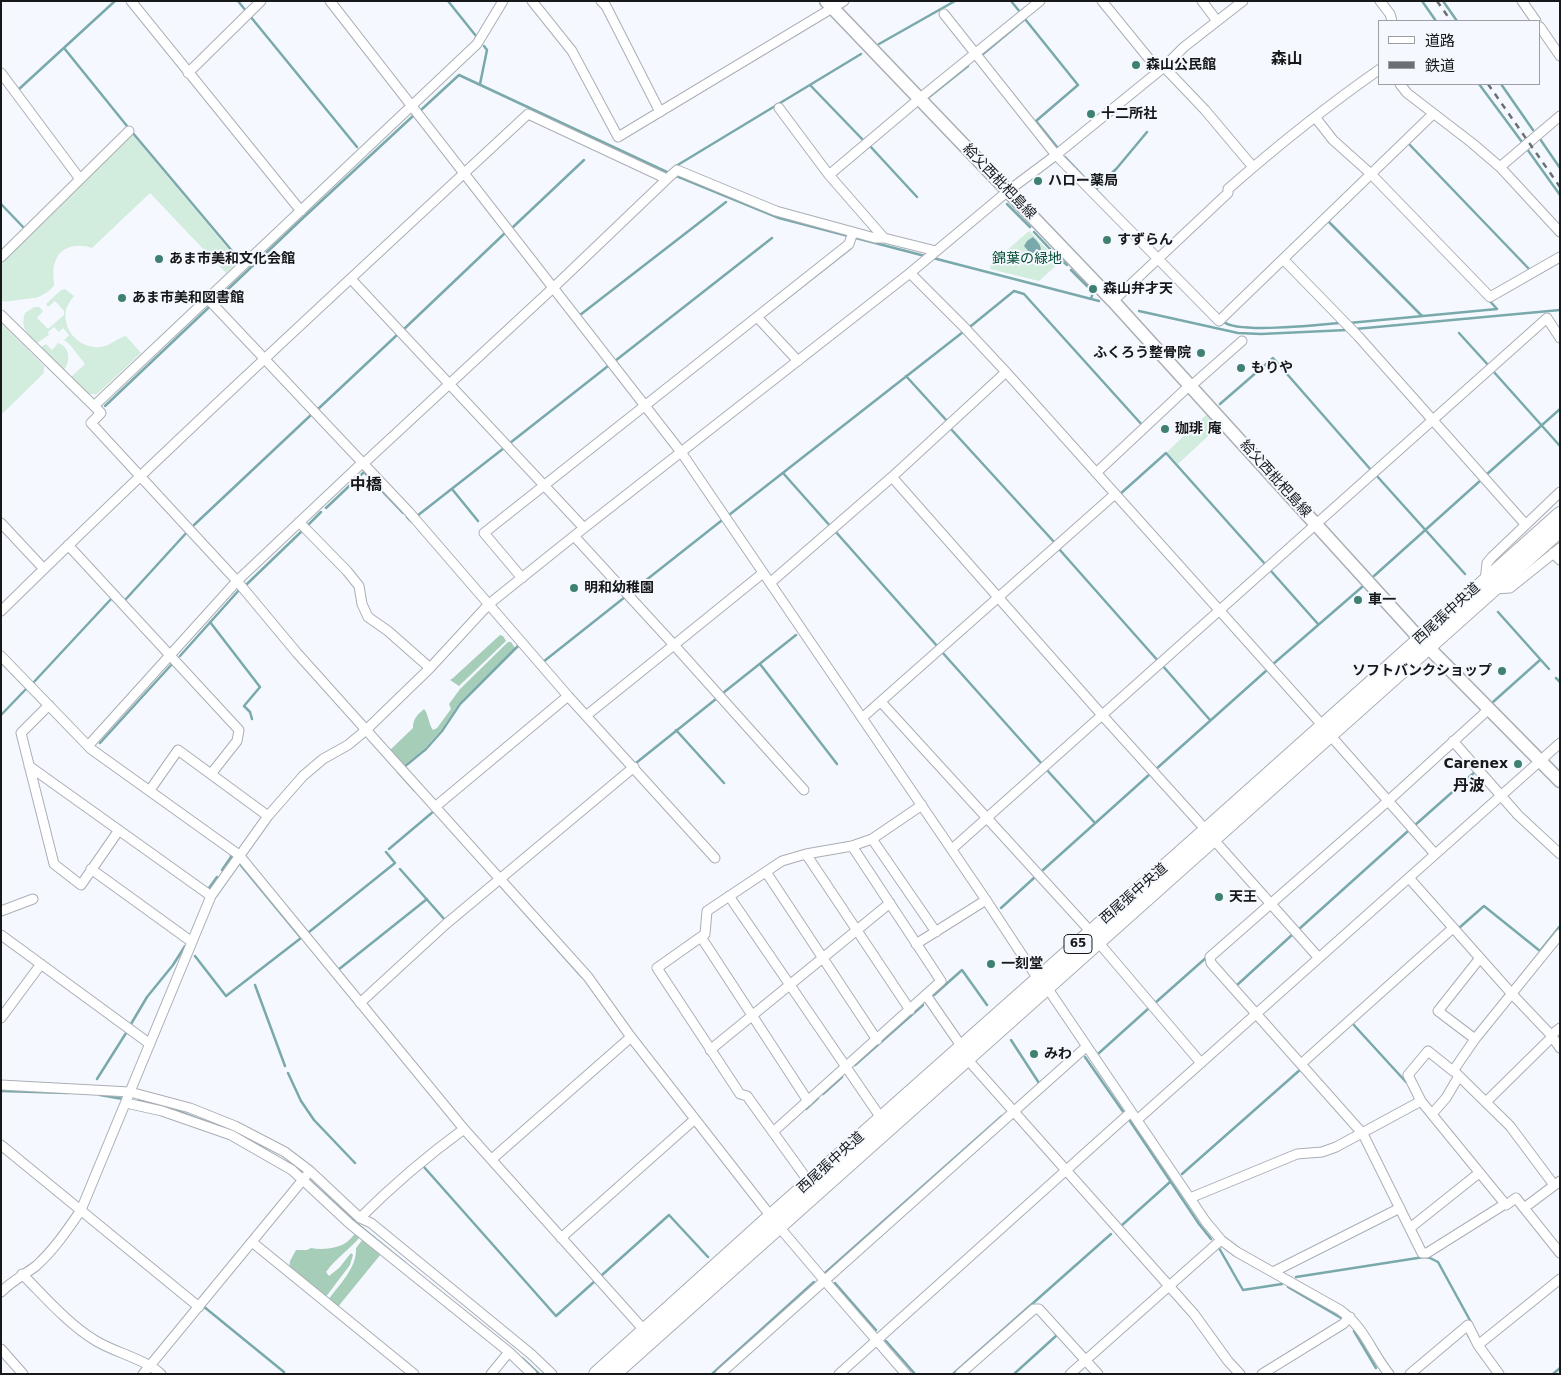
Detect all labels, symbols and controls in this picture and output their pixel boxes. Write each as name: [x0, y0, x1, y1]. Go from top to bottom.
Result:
legend: [1378, 20, 1541, 85]
text: 道路: [1425, 32, 1455, 50]
district label: 森山: [1271, 50, 1303, 70]
place label: 森山公民館: [1146, 57, 1216, 73]
text: 鉄道: [1425, 57, 1455, 75]
marker: 森山公民館: [1130, 59, 1142, 71]
place label: 十二所社: [1101, 106, 1157, 122]
marker: 十二所社: [1085, 108, 1097, 120]
street label: 給父西枇杷島線: [959, 141, 1039, 223]
place label: ハロー薬局: [1048, 173, 1118, 189]
marker: ハロー薬局: [1032, 175, 1044, 187]
place label: すずらん: [1117, 232, 1173, 248]
marker: すずらん: [1101, 234, 1113, 246]
place label: あま市美和文化会館: [169, 251, 295, 267]
park label: 錦葉の緑地: [992, 251, 1062, 267]
marker: あま市美和文化会館: [153, 253, 165, 265]
place label: 森山弁才天: [1103, 281, 1173, 297]
marker: 森山弁才天: [1087, 283, 1099, 295]
place label: あま市美和図書館: [132, 290, 244, 306]
marker: あま市美和図書館: [116, 292, 128, 304]
place label: ふくろう整骨院: [1093, 345, 1191, 361]
marker: ふくろう整骨院: [1195, 347, 1207, 359]
place label: もりや: [1251, 360, 1293, 376]
marker: もりや: [1235, 362, 1247, 374]
place label: 珈琲 庵: [1175, 421, 1222, 437]
marker: 珈琲 庵: [1159, 423, 1171, 435]
street label: 給父西枇杷島線: [1236, 437, 1314, 521]
district label: 中橋: [350, 476, 382, 496]
place label: 明和幼稚園: [584, 580, 654, 596]
street label: 西尾張中央道: [1410, 580, 1484, 648]
marker: 明和幼稚園: [568, 582, 580, 594]
place label: 車一: [1368, 592, 1396, 608]
marker: 車一: [1352, 594, 1364, 606]
place label: ソフトバンクショップ: [1352, 663, 1492, 679]
marker: ソフトバンクショップ: [1496, 665, 1508, 677]
place label: Carenex: [1443, 756, 1508, 772]
marker: Carenex: [1512, 758, 1524, 770]
district label: 丹波: [1453, 777, 1485, 797]
street label: 西尾張中央道: [1097, 860, 1171, 928]
place label: 天王: [1229, 889, 1257, 905]
marker: 天王: [1213, 891, 1225, 903]
road number: 65: [1064, 934, 1092, 954]
place label: 一刻堂: [1001, 956, 1043, 972]
marker: 一刻堂: [985, 958, 997, 970]
place label: みわ: [1044, 1046, 1072, 1062]
marker: みわ: [1028, 1048, 1040, 1060]
street label: 西尾張中央道: [794, 1129, 868, 1197]

